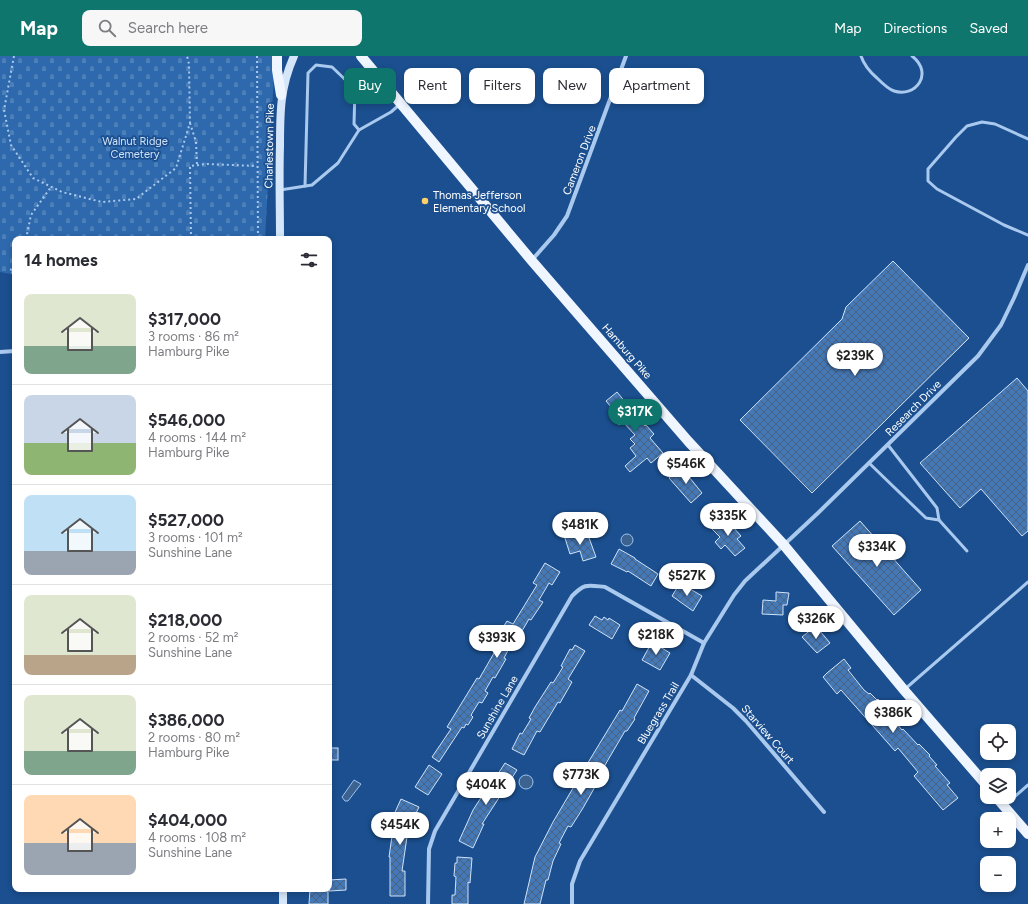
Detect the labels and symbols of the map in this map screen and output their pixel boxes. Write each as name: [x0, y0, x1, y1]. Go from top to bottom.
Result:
street label: Charlestown Pike: [262, 103, 277, 189]
street label: Cameron Drive: [560, 124, 599, 197]
park label: Walnut Ridge Cemetery: [102, 135, 168, 161]
place label: Thomas Jefferson Elementary School: [433, 189, 525, 215]
marker: Thomas Jefferson Elementary School: [420, 196, 430, 206]
street label: Hamburg Pike: [599, 321, 654, 382]
pin: $239K: [827, 343, 883, 377]
street label: Research Drive: [883, 378, 944, 439]
pin: $317K: [607, 399, 663, 433]
pin: $546K: [658, 451, 714, 485]
pin: $335K: [700, 503, 756, 537]
pin: $481K: [552, 512, 608, 546]
pin: $334K: [849, 534, 905, 568]
pin: $527K: [659, 563, 715, 597]
pin: $326K: [788, 606, 844, 640]
pin: $218K: [628, 622, 684, 656]
pin: $393K: [469, 625, 525, 659]
street label: Sunshine Lane: [474, 673, 521, 741]
street label: Bluegrass Trail: [635, 680, 682, 747]
pin: $386K: [865, 700, 921, 734]
street label: Starview Court: [738, 702, 797, 767]
pin: $773K: [553, 762, 609, 796]
pin: $404K: [458, 772, 514, 806]
pin: $454K: [372, 812, 428, 846]

